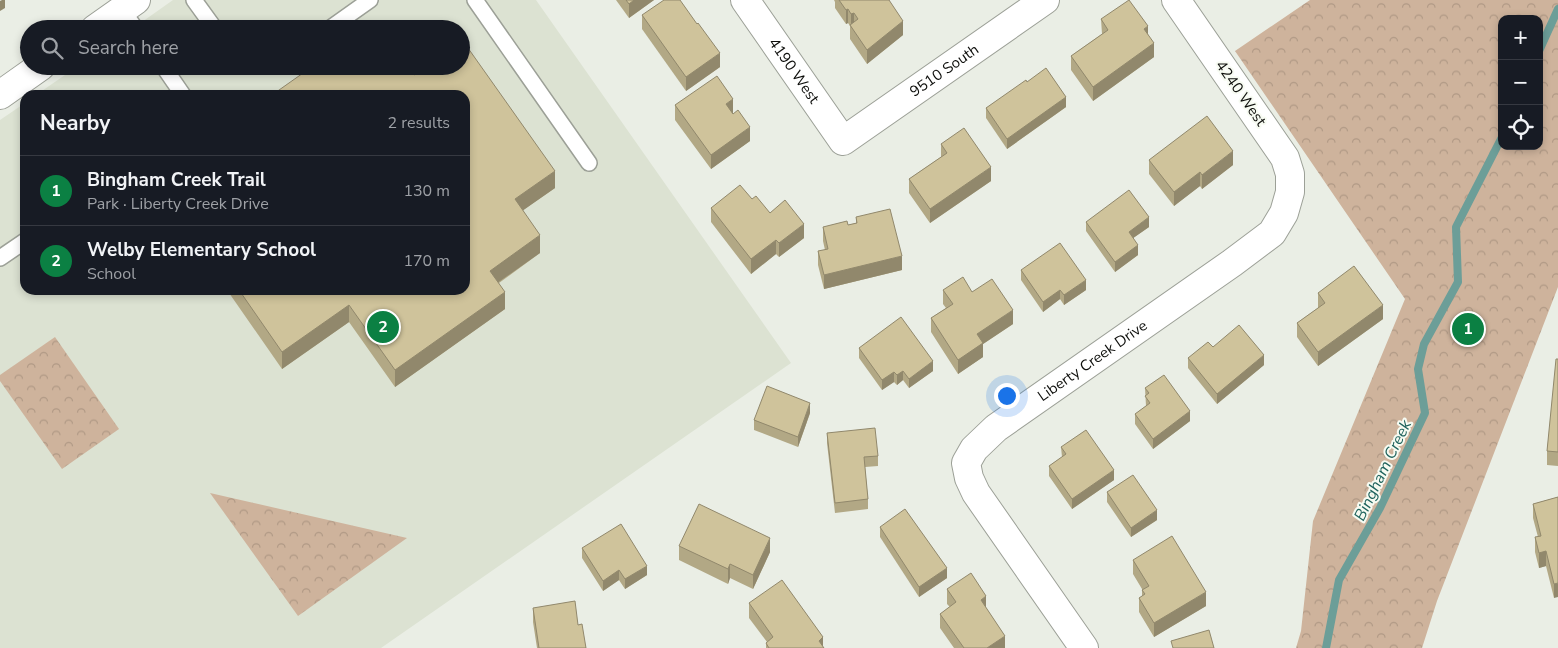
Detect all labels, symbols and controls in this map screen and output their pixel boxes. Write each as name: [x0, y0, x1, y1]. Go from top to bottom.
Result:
map controls: [1498, 15, 1543, 150]
button: +: [1498, 15, 1543, 60]
search box: [20, 20, 470, 75]
icon: search: [38, 34, 66, 62]
street label: 4190 West: [764, 34, 824, 108]
text: Search here: [78, 35, 179, 61]
street label: 9510 South: [906, 39, 983, 101]
street label: 4240 West: [1211, 56, 1271, 130]
button: −: [1498, 60, 1543, 105]
button: locate: [1498, 105, 1543, 150]
text: Nearby: [40, 109, 110, 137]
text: 2 results: [388, 112, 450, 134]
text: Bingham Creek Trail: [87, 167, 266, 193]
text: 1: [51, 180, 61, 202]
text: 130 m: [403, 180, 450, 202]
text: Park · Liberty Creek Drive: [87, 193, 269, 215]
text: Welby Elementary School: [87, 237, 316, 263]
text: 2: [51, 250, 61, 272]
text: 170 m: [403, 250, 450, 272]
text: School: [87, 263, 136, 285]
pin: 2: [367, 308, 399, 346]
pin: 1: [1452, 310, 1484, 348]
street label: Liberty Creek Drive: [1034, 315, 1151, 406]
your location: [994, 383, 1020, 409]
water label: Bingham Creek: [1349, 415, 1417, 525]

